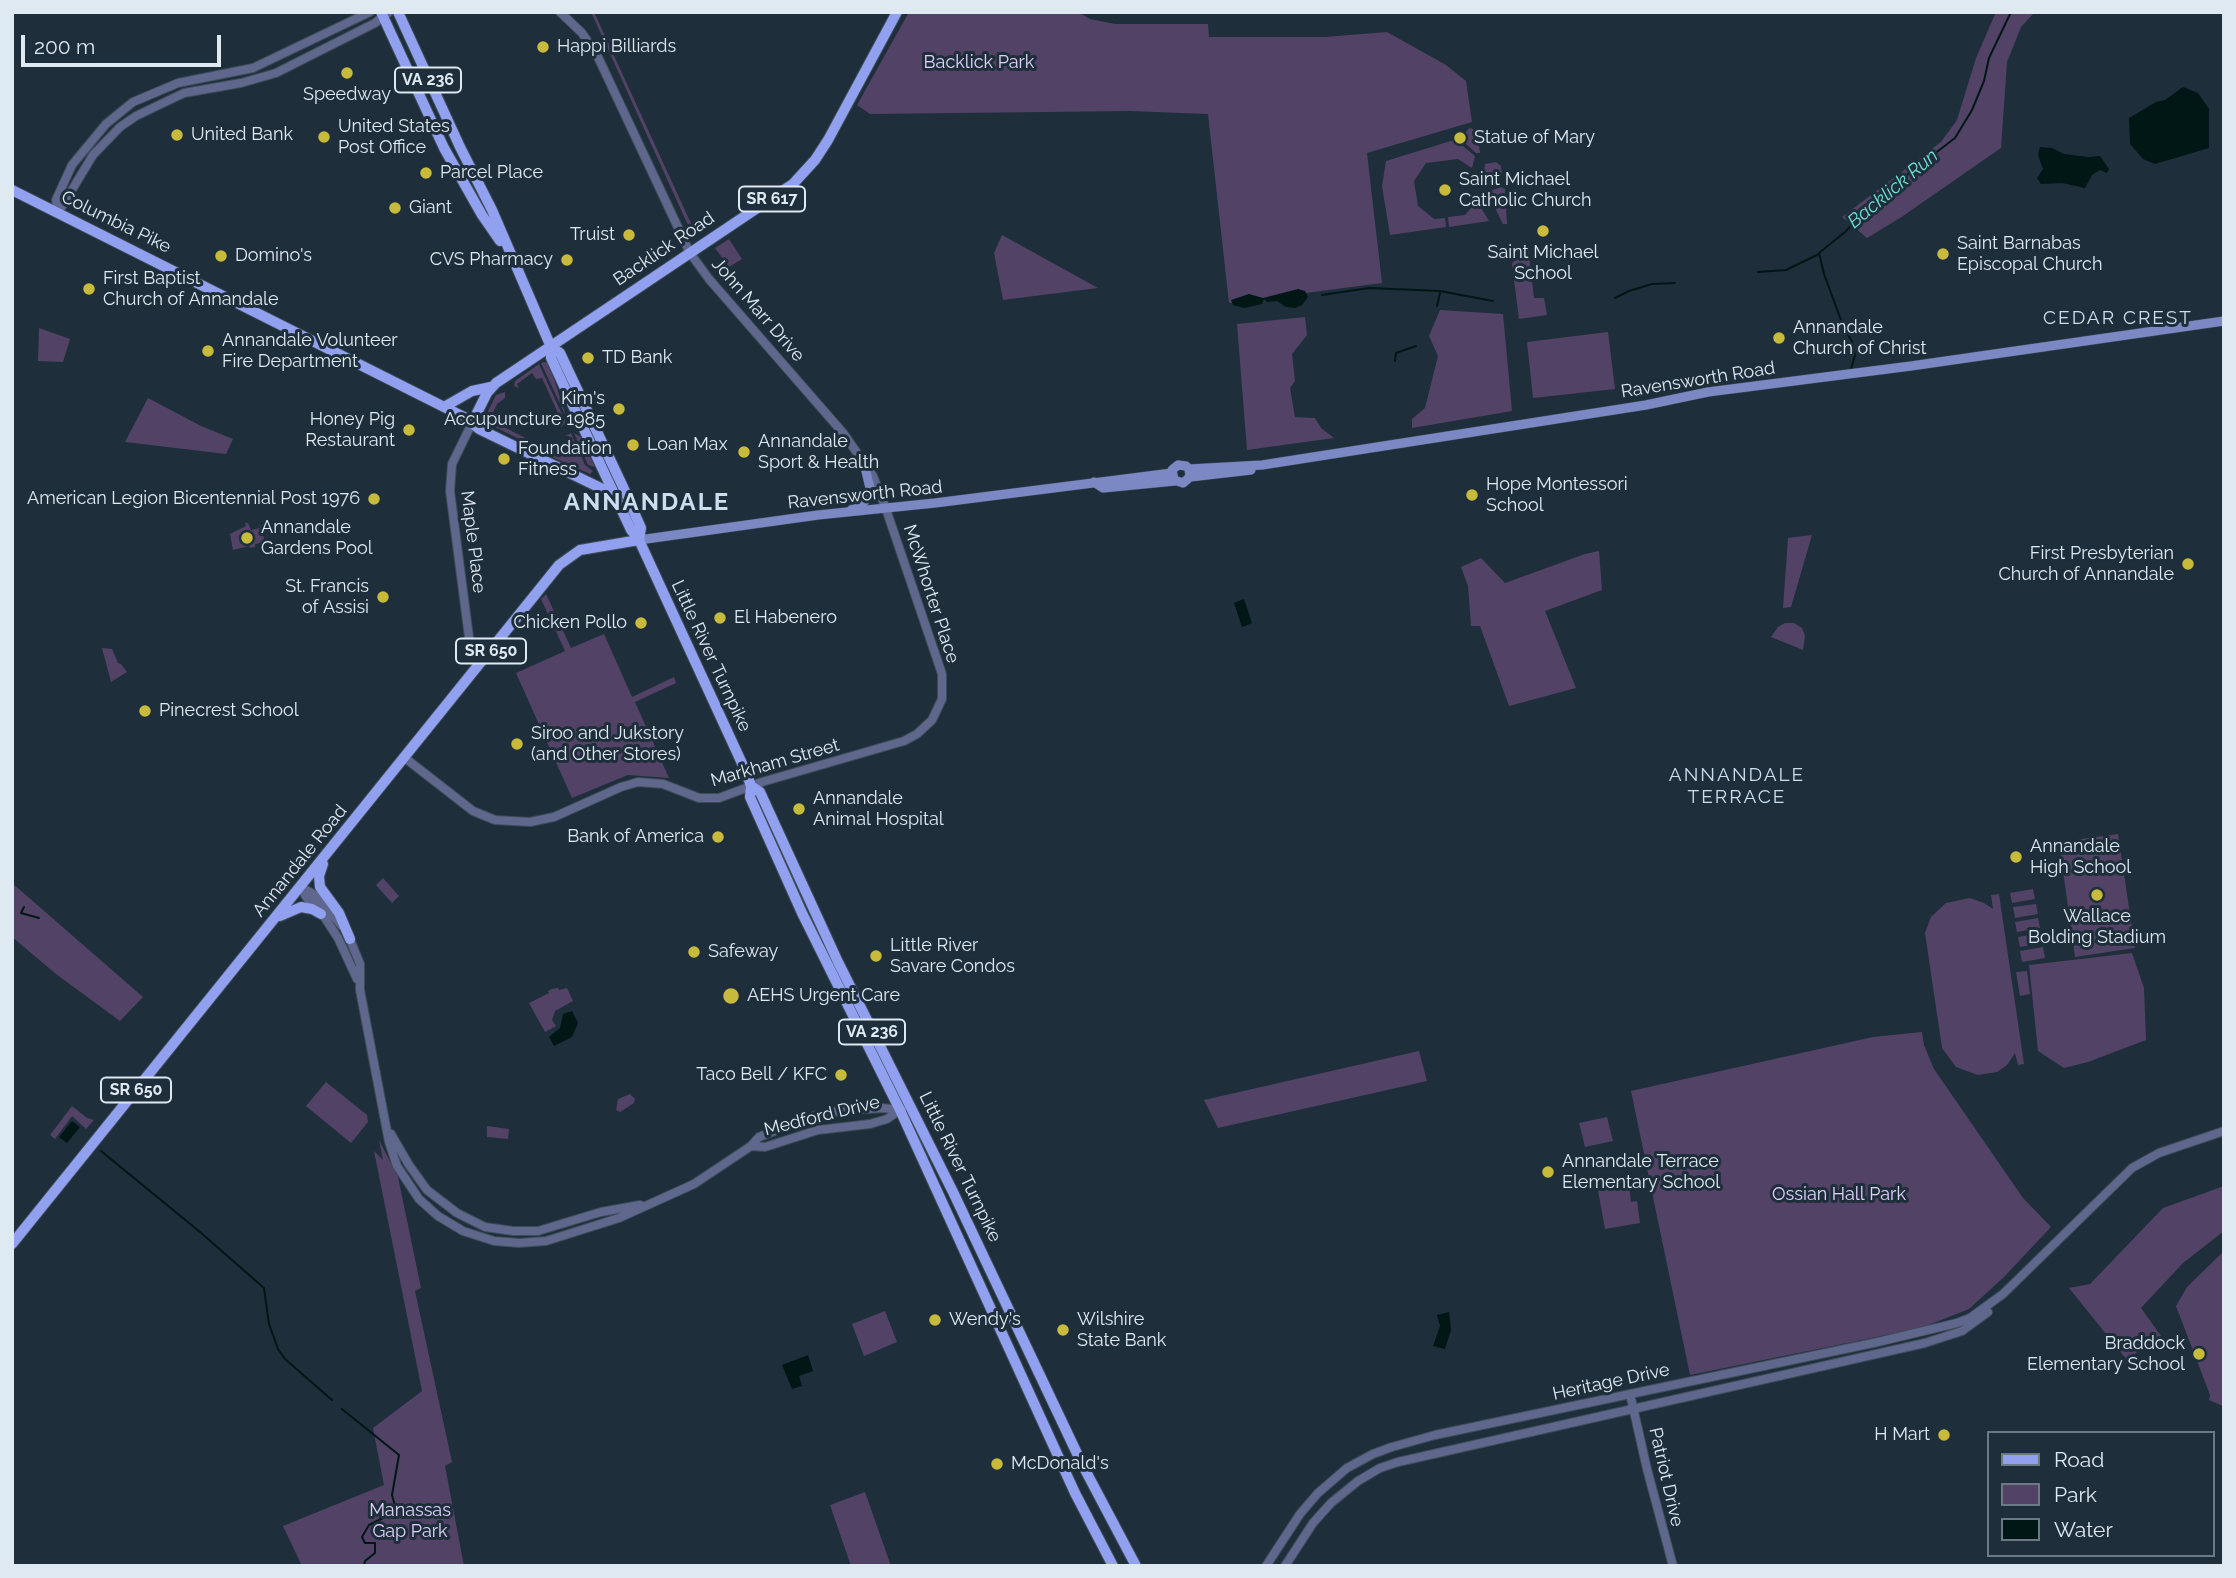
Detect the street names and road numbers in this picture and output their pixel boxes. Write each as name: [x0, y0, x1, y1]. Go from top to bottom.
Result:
road number: VA 236: [395, 68, 461, 92]
street label: Columbia Pike: [58, 186, 174, 258]
road number: SR 617: [739, 186, 805, 211]
street label: Backlick Road: [609, 207, 719, 291]
street label: John Marr Drive: [707, 254, 809, 366]
street label: Ravensworth Road: [1619, 357, 1777, 403]
street label: Ravensworth Road: [786, 476, 944, 514]
street label: Maple Place: [456, 490, 490, 594]
street label: McWhorter Place: [898, 522, 964, 666]
street label: Little River Turnpike: [666, 577, 756, 735]
road number: SR 650: [456, 638, 526, 664]
street label: Markham Street: [708, 734, 842, 792]
street label: Annandale Road: [248, 801, 352, 921]
road number: VA 236: [839, 1020, 905, 1044]
road number: SR 650: [101, 1078, 171, 1102]
street label: Little River Turnpike: [914, 1088, 1006, 1246]
street label: Medford Drive: [762, 1091, 882, 1141]
street label: Heritage Drive: [1551, 1359, 1671, 1405]
street label: Patriot Drive: [1644, 1425, 1688, 1529]

